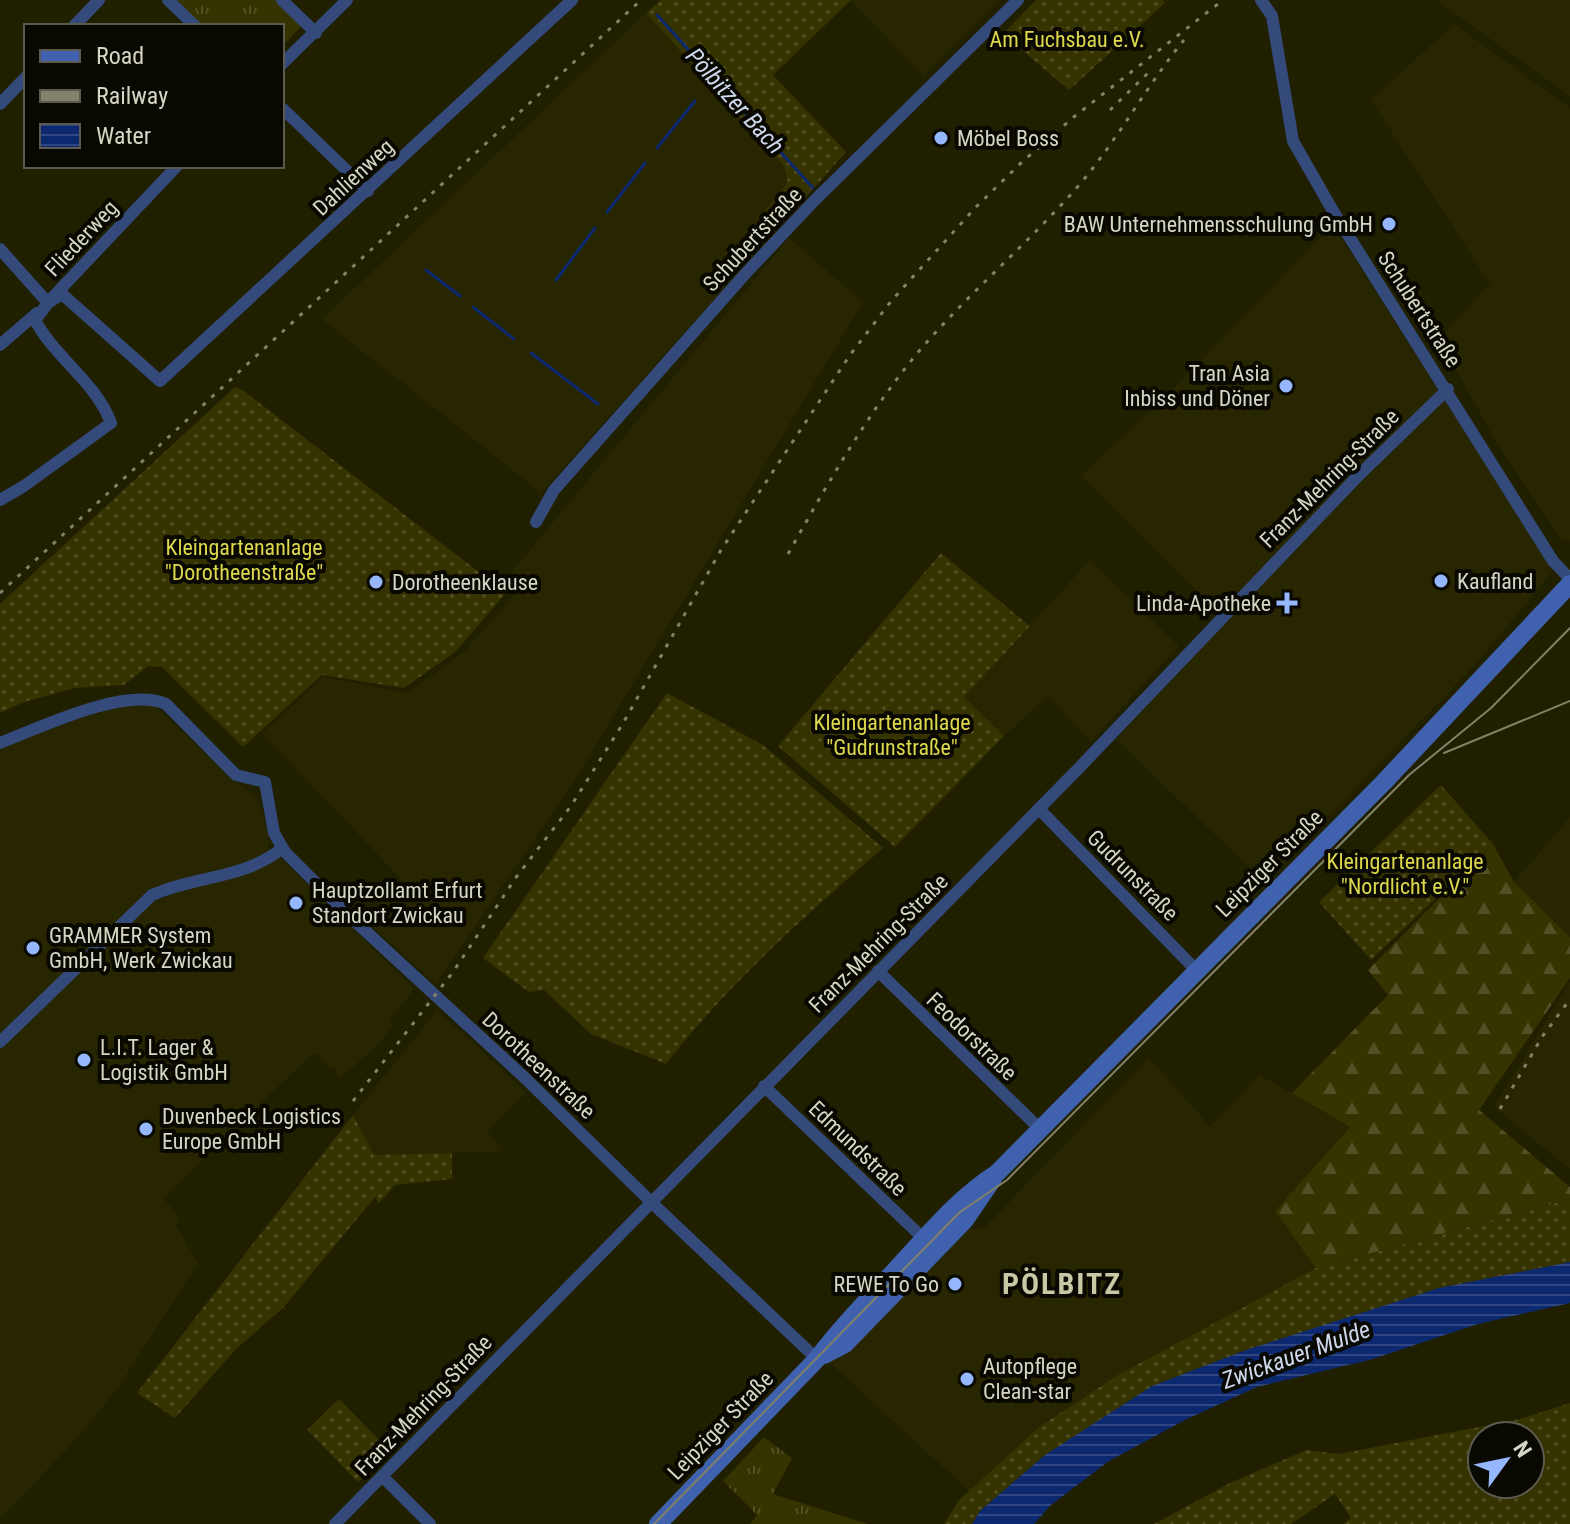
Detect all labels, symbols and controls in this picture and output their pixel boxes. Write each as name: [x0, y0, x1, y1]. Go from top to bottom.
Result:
legend: [24, 24, 284, 168]
park label: Am Fuchsbau e.V.: [990, 27, 1145, 52]
text: Road: [96, 42, 144, 70]
water label: Pölbitzer Bach: [680, 42, 790, 160]
text: Railway: [96, 82, 168, 110]
text: Water: [96, 122, 151, 150]
place label: Möbel Boss: [957, 126, 1059, 151]
marker: Möbel Boss: [932, 129, 950, 147]
street label: Dahlienweg: [308, 134, 399, 221]
street label: Schubertstraße: [698, 182, 807, 296]
street label: Fliederweg: [40, 195, 123, 281]
place label: BAW Unternehmensschulung GmbH: [1064, 212, 1373, 237]
marker: BAW Unternehmensschulung GmbH: [1380, 215, 1398, 233]
street label: Schubertstraße: [1373, 247, 1466, 372]
place label: Tran Asia Inbiss und Döner: [1124, 361, 1270, 411]
marker: Tran Asia Inbiss und Döner: [1277, 377, 1295, 395]
street label: Franz-Mehring-Straße: [1255, 404, 1404, 553]
park label: Kleingartenanlage "Dorotheenstraße": [165, 535, 323, 585]
place label: Kaufland: [1457, 569, 1533, 594]
place label: Dorotheenklause: [392, 570, 538, 595]
marker: Kaufland: [1432, 572, 1450, 590]
marker: Dorotheenklause: [367, 573, 385, 591]
place label: Linda-Apotheke: [1136, 591, 1271, 616]
marker: Linda-Apotheke: [1278, 594, 1296, 612]
park label: Kleingartenanlage "Gudrunstraße": [813, 710, 971, 760]
street label: Leipziger Straße: [1211, 805, 1328, 922]
street label: Gudrunstraße: [1082, 825, 1183, 926]
park label: Kleingartenanlage "Nordlicht e.V.": [1326, 849, 1484, 899]
street label: Franz-Mehring-Straße: [804, 869, 953, 1018]
place label: Hauptzollamt Erfurt Standort Zwickau: [312, 878, 483, 928]
marker: Hauptzollamt Erfurt Standort Zwickau: [287, 894, 305, 912]
place label: GRAMMER System GmbH, Werk Zwickau: [49, 923, 233, 973]
marker: GRAMMER System GmbH, Werk Zwickau: [24, 939, 42, 957]
street label: Feodorstraße: [921, 987, 1022, 1085]
street label: Dorotheenstraße: [477, 1007, 600, 1124]
place label: L.I.T. Lager & Logistik GmbH: [100, 1035, 228, 1085]
marker: L.I.T. Lager & Logistik GmbH: [75, 1051, 93, 1069]
street label: Edmundstraße: [804, 1096, 912, 1201]
place label: Duvenbeck Logistics Europe GmbH: [162, 1104, 341, 1154]
marker: Duvenbeck Logistics Europe GmbH: [137, 1120, 155, 1138]
district label: PÖLBITZ: [1002, 1266, 1122, 1301]
place label: REWE To Go: [834, 1272, 939, 1297]
marker: REWE To Go: [946, 1275, 964, 1293]
water label: Zwickauer Mulde: [1217, 1315, 1374, 1395]
street label: Franz-Mehring-Straße: [350, 1330, 497, 1481]
place label: Autopflege Clean-star: [983, 1354, 1077, 1404]
street label: Leipziger Straße: [663, 1366, 778, 1485]
marker: Autopflege Clean-star: [958, 1370, 976, 1388]
north arrow: [1466, 1420, 1546, 1500]
text: N: [1508, 1437, 1537, 1462]

